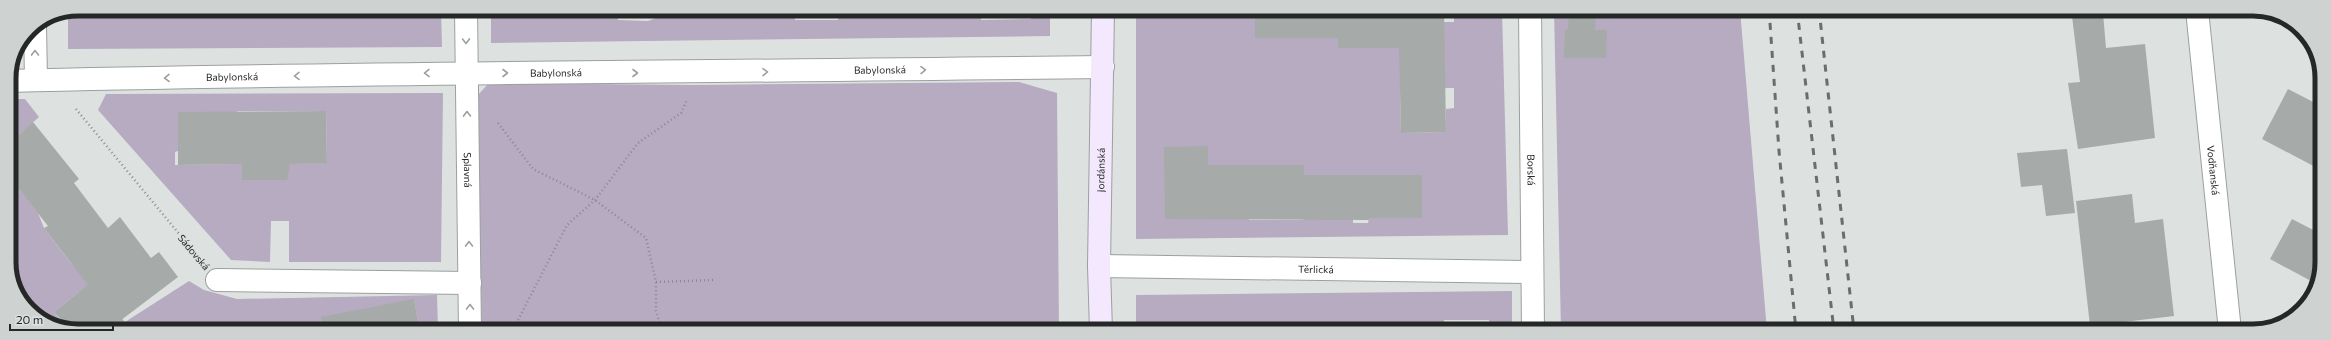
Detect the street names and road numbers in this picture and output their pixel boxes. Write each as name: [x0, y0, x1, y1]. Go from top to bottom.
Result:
street label: Babylonská: [854, 63, 906, 76]
street label: Babylonská: [530, 66, 582, 79]
street label: Babylonská: [206, 70, 258, 83]
street label: Vodňanská: [2205, 145, 2222, 196]
street label: Jordánská: [1094, 148, 1107, 192]
street label: Splavná: [462, 152, 474, 188]
street label: Borská: [1525, 154, 1538, 186]
street label: Sádovská: [176, 232, 212, 272]
street label: Těrlická: [1298, 263, 1334, 275]

